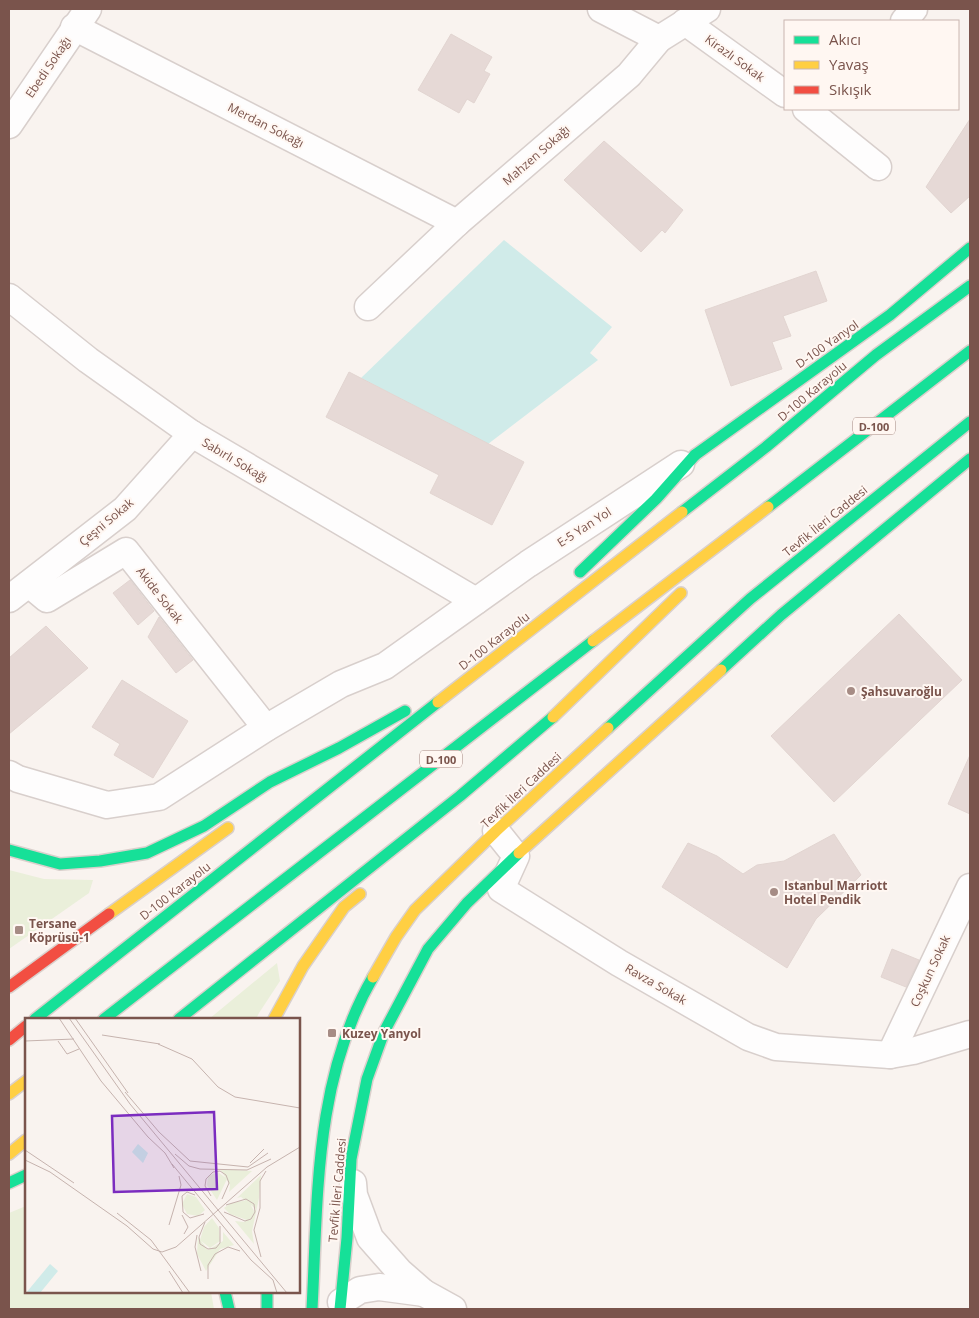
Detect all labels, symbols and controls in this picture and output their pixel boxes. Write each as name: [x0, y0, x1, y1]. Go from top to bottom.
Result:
legend: [784, 20, 959, 110]
text: Akıcı: [829, 29, 861, 49]
street label: Kirazlı Sokak: [702, 31, 769, 86]
street label: Ebedi Sokağı: [21, 33, 75, 101]
text: Yavaş: [829, 54, 869, 74]
text: Sıkışık: [829, 79, 872, 99]
street label: Merdan Sokağı: [225, 99, 307, 151]
street label: Mahzen Sokağı: [499, 121, 573, 189]
street label: D-100 Yanyol: [792, 316, 862, 372]
street label: D-100 Karayolu: [774, 357, 850, 425]
road number: D-100: [853, 418, 895, 434]
street label: Sabırlı Sokağı: [199, 434, 271, 486]
street label: Tevfik İleri Caddesi: [779, 482, 871, 560]
street label: Çeşni Sokak: [75, 494, 138, 550]
street label: E-5 Yan Yol: [554, 503, 614, 551]
street label: Akide Sokak: [133, 563, 188, 627]
street label: D-100 Karayolu: [455, 608, 533, 674]
place label: Şahsuvaroğlu: [861, 683, 942, 700]
marker: Şahsuvaroğlu: [845, 685, 857, 697]
street label: Tevfik İleri Caddesi: [477, 748, 565, 832]
road number: D-100: [420, 751, 462, 768]
street label: D-100 Karayolu: [136, 858, 214, 924]
place label: Istanbul Marriott Hotel Pendik: [784, 877, 888, 908]
marker: Istanbul Marriott Hotel Pendik: [768, 886, 780, 898]
place label: Tersane Köprüsü-1: [29, 915, 90, 946]
marker: Tersane Köprüsü-1: [13, 924, 25, 936]
street label: Coşkun Sokak: [906, 932, 954, 1010]
street label: Ravza Sokak: [622, 959, 691, 1009]
inset map: [25, 1018, 300, 1293]
place label: Kuzey Yanyol: [342, 1025, 421, 1042]
marker: Kuzey Yanyol: [326, 1027, 338, 1039]
street label: Tevfik İleri Caddesi: [324, 1137, 350, 1243]

